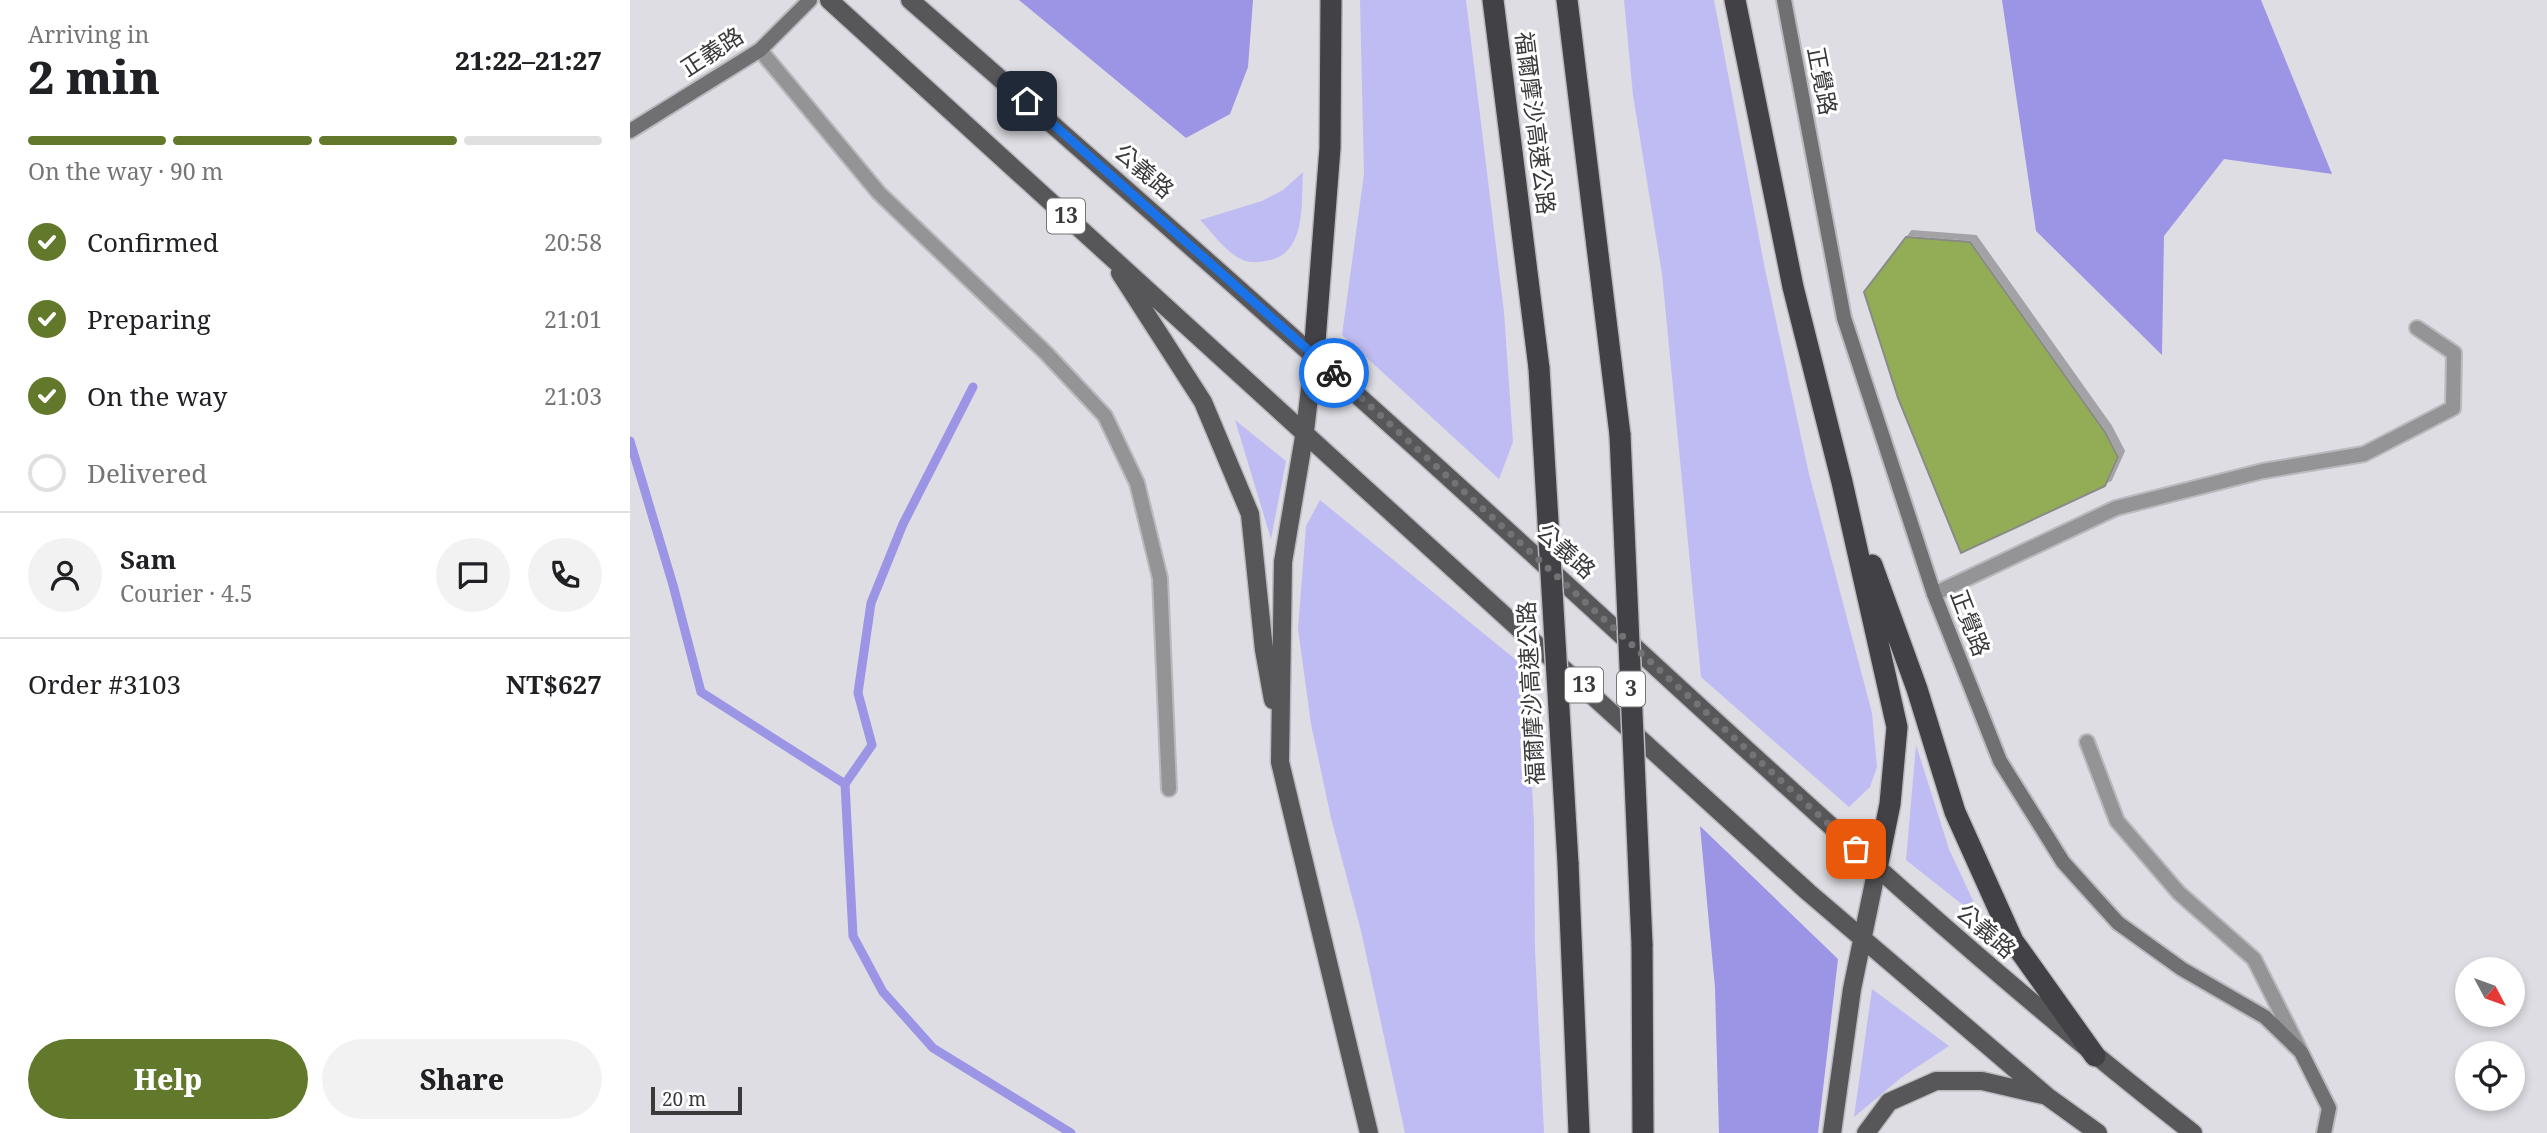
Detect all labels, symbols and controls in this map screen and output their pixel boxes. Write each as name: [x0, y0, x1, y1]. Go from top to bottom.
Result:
text: Arriving in: [28, 18, 149, 50]
street label: 正義路: [674, 19, 749, 83]
street label: 福爾摩沙高速公路: [1509, 30, 1563, 216]
text: 21:22–21:27: [455, 42, 602, 78]
street label: 正覺路: [1801, 44, 1845, 118]
text: 2 min: [28, 45, 160, 107]
pin: [997, 71, 1057, 131]
icon: home: [1008, 82, 1046, 120]
street label: 公義路: [1108, 136, 1181, 205]
text: On the way · 90 m: [28, 155, 223, 187]
road number: 13: [1047, 198, 1085, 234]
icon: check: [28, 223, 66, 261]
text: Confirmed: [87, 224, 219, 260]
text: 20:58: [544, 226, 602, 258]
icon: check: [28, 300, 66, 338]
text: Preparing: [87, 301, 211, 337]
text: 21:01: [544, 303, 602, 335]
courier: [1299, 338, 1369, 408]
icon: bike: [1315, 354, 1353, 392]
icon: check: [28, 377, 66, 415]
text: On the way: [87, 378, 227, 414]
text: 21:03: [544, 380, 602, 412]
text: Delivered: [87, 455, 207, 491]
street label: 公義路: [1530, 515, 1603, 585]
button: person: [28, 538, 102, 612]
button: chat: [436, 538, 510, 612]
button: phone: [528, 538, 602, 612]
text: Sam: [120, 541, 176, 577]
text: Courier · 4.5: [120, 577, 253, 609]
street label: 正覺路: [1944, 585, 1998, 661]
street label: 福爾摩沙高速公路: [1509, 600, 1551, 786]
text: Order #3103: [28, 666, 181, 702]
text: NT$627: [506, 666, 602, 702]
road number: 13: [1565, 668, 1603, 702]
road number: 3: [1617, 672, 1645, 706]
pin: [1826, 819, 1886, 879]
icon: bag: [1837, 830, 1875, 868]
street label: 公義路: [1950, 896, 2023, 965]
north arrow: [2455, 957, 2525, 1027]
map controls: [2455, 957, 2525, 1111]
button: Help: [28, 1039, 308, 1119]
button: Share: [322, 1039, 602, 1119]
button: locate: [2455, 1041, 2525, 1111]
scale bar: [651, 1084, 742, 1116]
text: 20 m: [662, 1086, 706, 1112]

